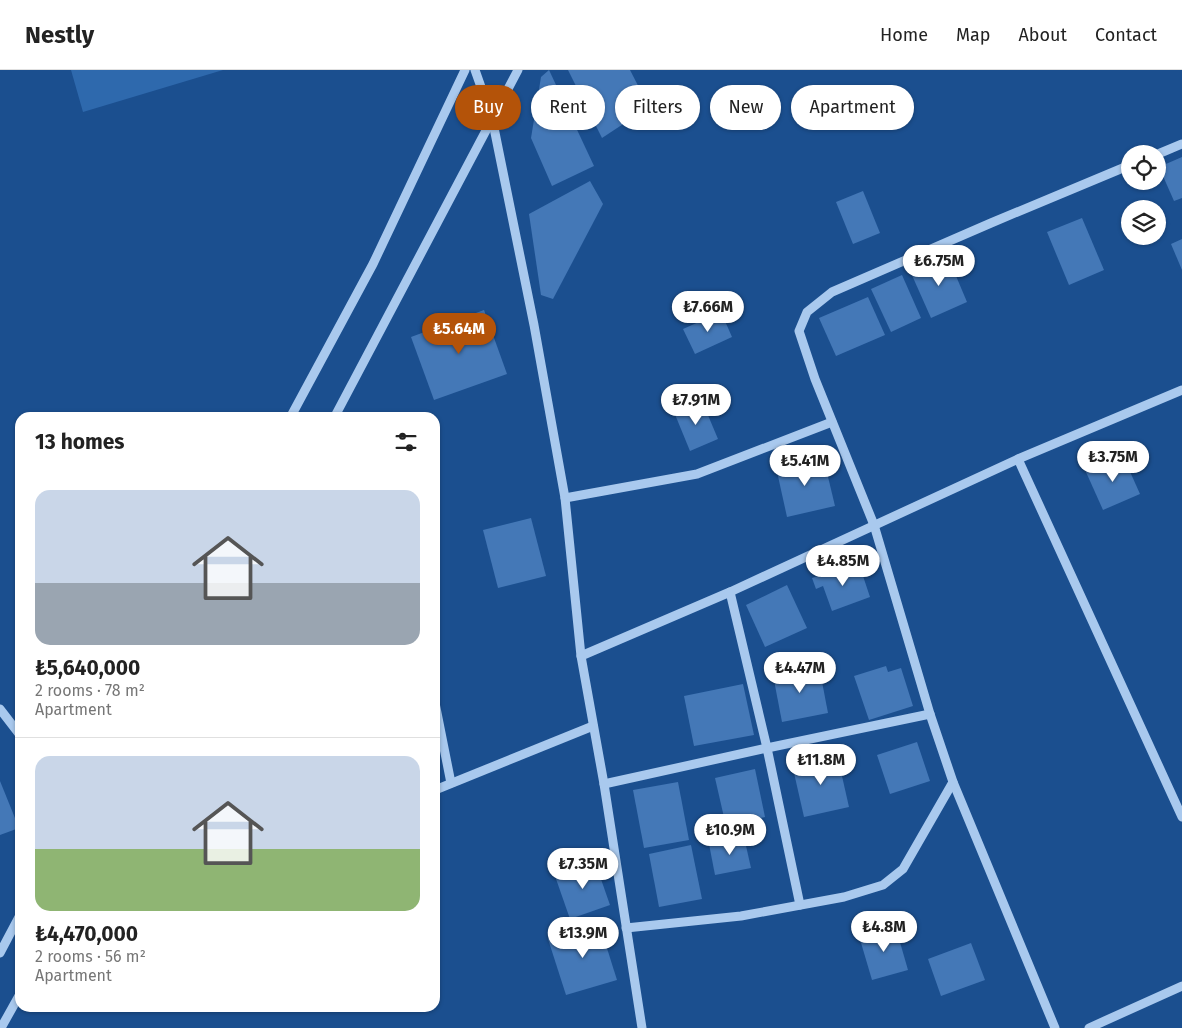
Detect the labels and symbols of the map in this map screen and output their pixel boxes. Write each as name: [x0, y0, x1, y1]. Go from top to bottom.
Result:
pin: ₺6.75M: [898, 244, 980, 287]
pin: ₺7.66M: [667, 290, 749, 333]
pin: ₺5.64M: [418, 312, 500, 355]
pin: ₺7.91M: [655, 384, 737, 426]
pin: ₺3.75M: [1072, 440, 1154, 483]
pin: ₺5.41M: [764, 444, 846, 487]
pin: ₺4.85M: [802, 544, 884, 587]
pin: ₺4.47M: [759, 652, 841, 694]
pin: ₺11.8M: [780, 744, 862, 786]
pin: ₺10.9M: [689, 814, 771, 856]
pin: ₺7.35M: [542, 848, 624, 890]
pin: ₺4.8M: [849, 910, 919, 953]
pin: ₺13.9M: [542, 916, 624, 959]

